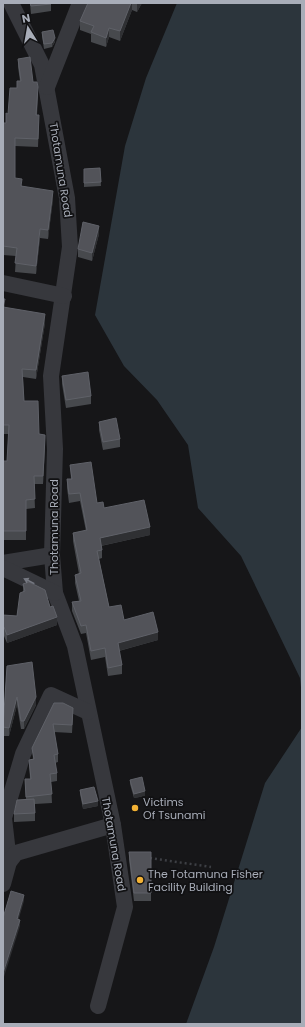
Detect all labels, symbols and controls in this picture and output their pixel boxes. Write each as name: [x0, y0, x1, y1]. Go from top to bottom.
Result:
north arrow: [8, 8, 48, 48]
text: N: [21, 10, 32, 27]
street label: Thotamuna Road: [46, 121, 76, 219]
street label: Thotamuna Road: [46, 479, 62, 575]
one-way arrow: [24, 578, 35, 584]
place label: Victims Of Tsunami: [143, 794, 206, 823]
street label: Thotamuna Road: [98, 795, 130, 893]
marker: Victims Of Tsunami: [130, 803, 140, 813]
place label: The Totamuna Fisher Facility Building: [148, 866, 263, 895]
marker: The Totamuna Fisher Facility Building: [135, 875, 145, 885]

